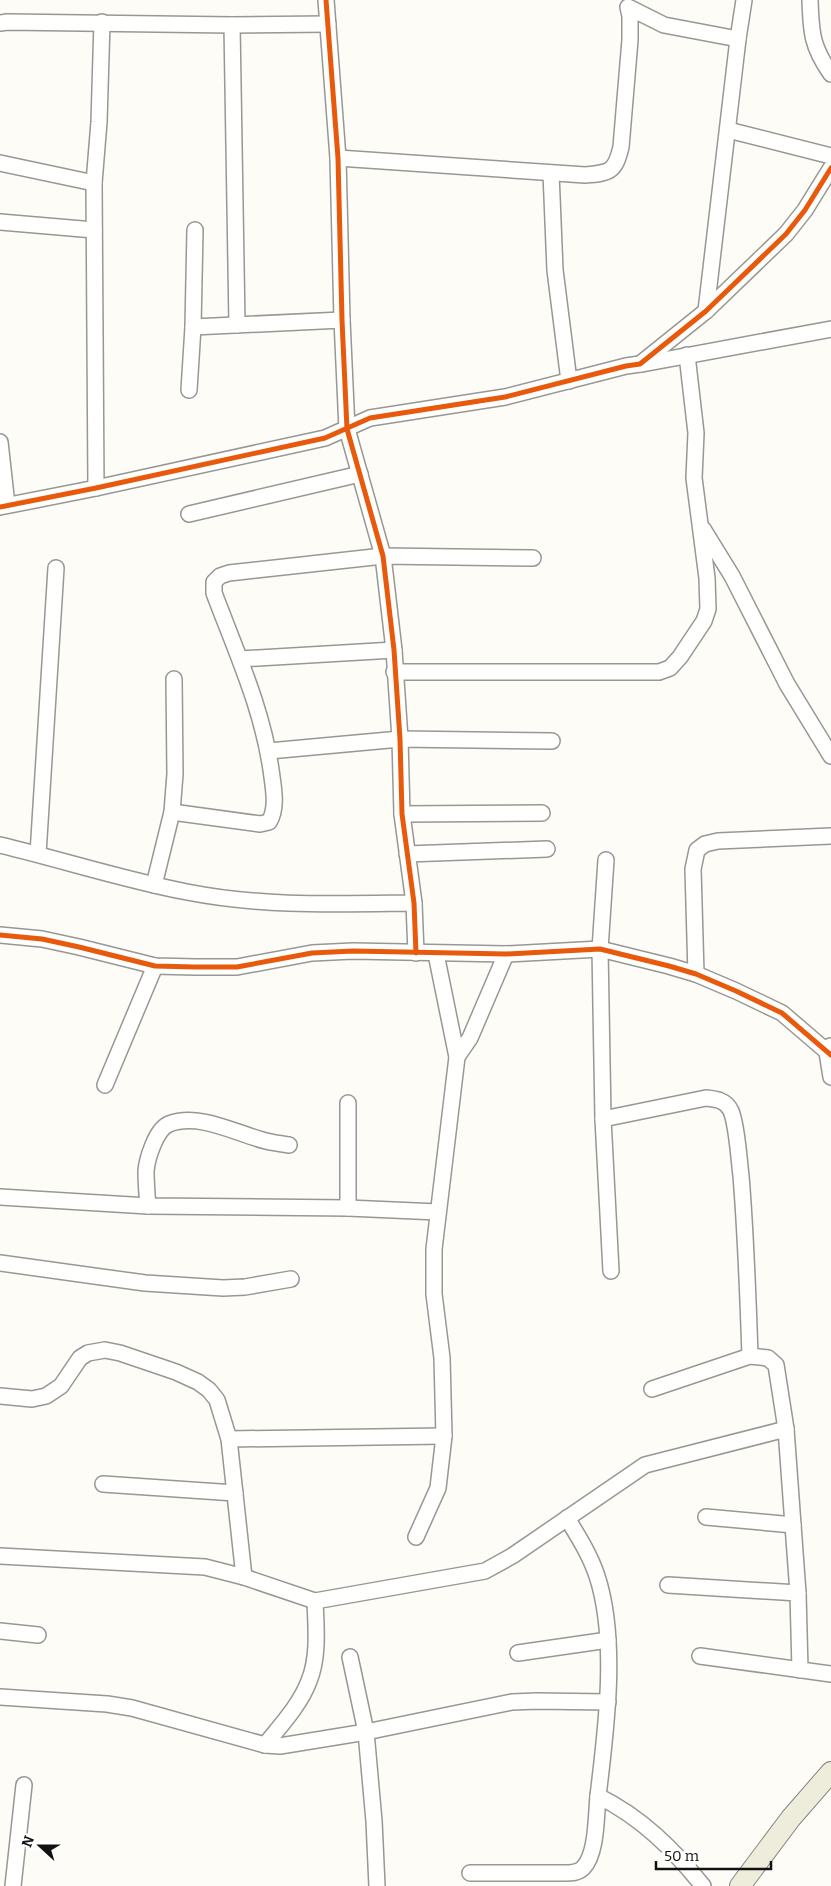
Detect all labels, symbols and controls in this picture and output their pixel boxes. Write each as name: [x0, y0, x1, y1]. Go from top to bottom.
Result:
north arrow: [15, 1821, 65, 1871]
text: N: [18, 1833, 38, 1850]
scale bar: [656, 1838, 771, 1870]
text: 50 m: [664, 1847, 700, 1865]

